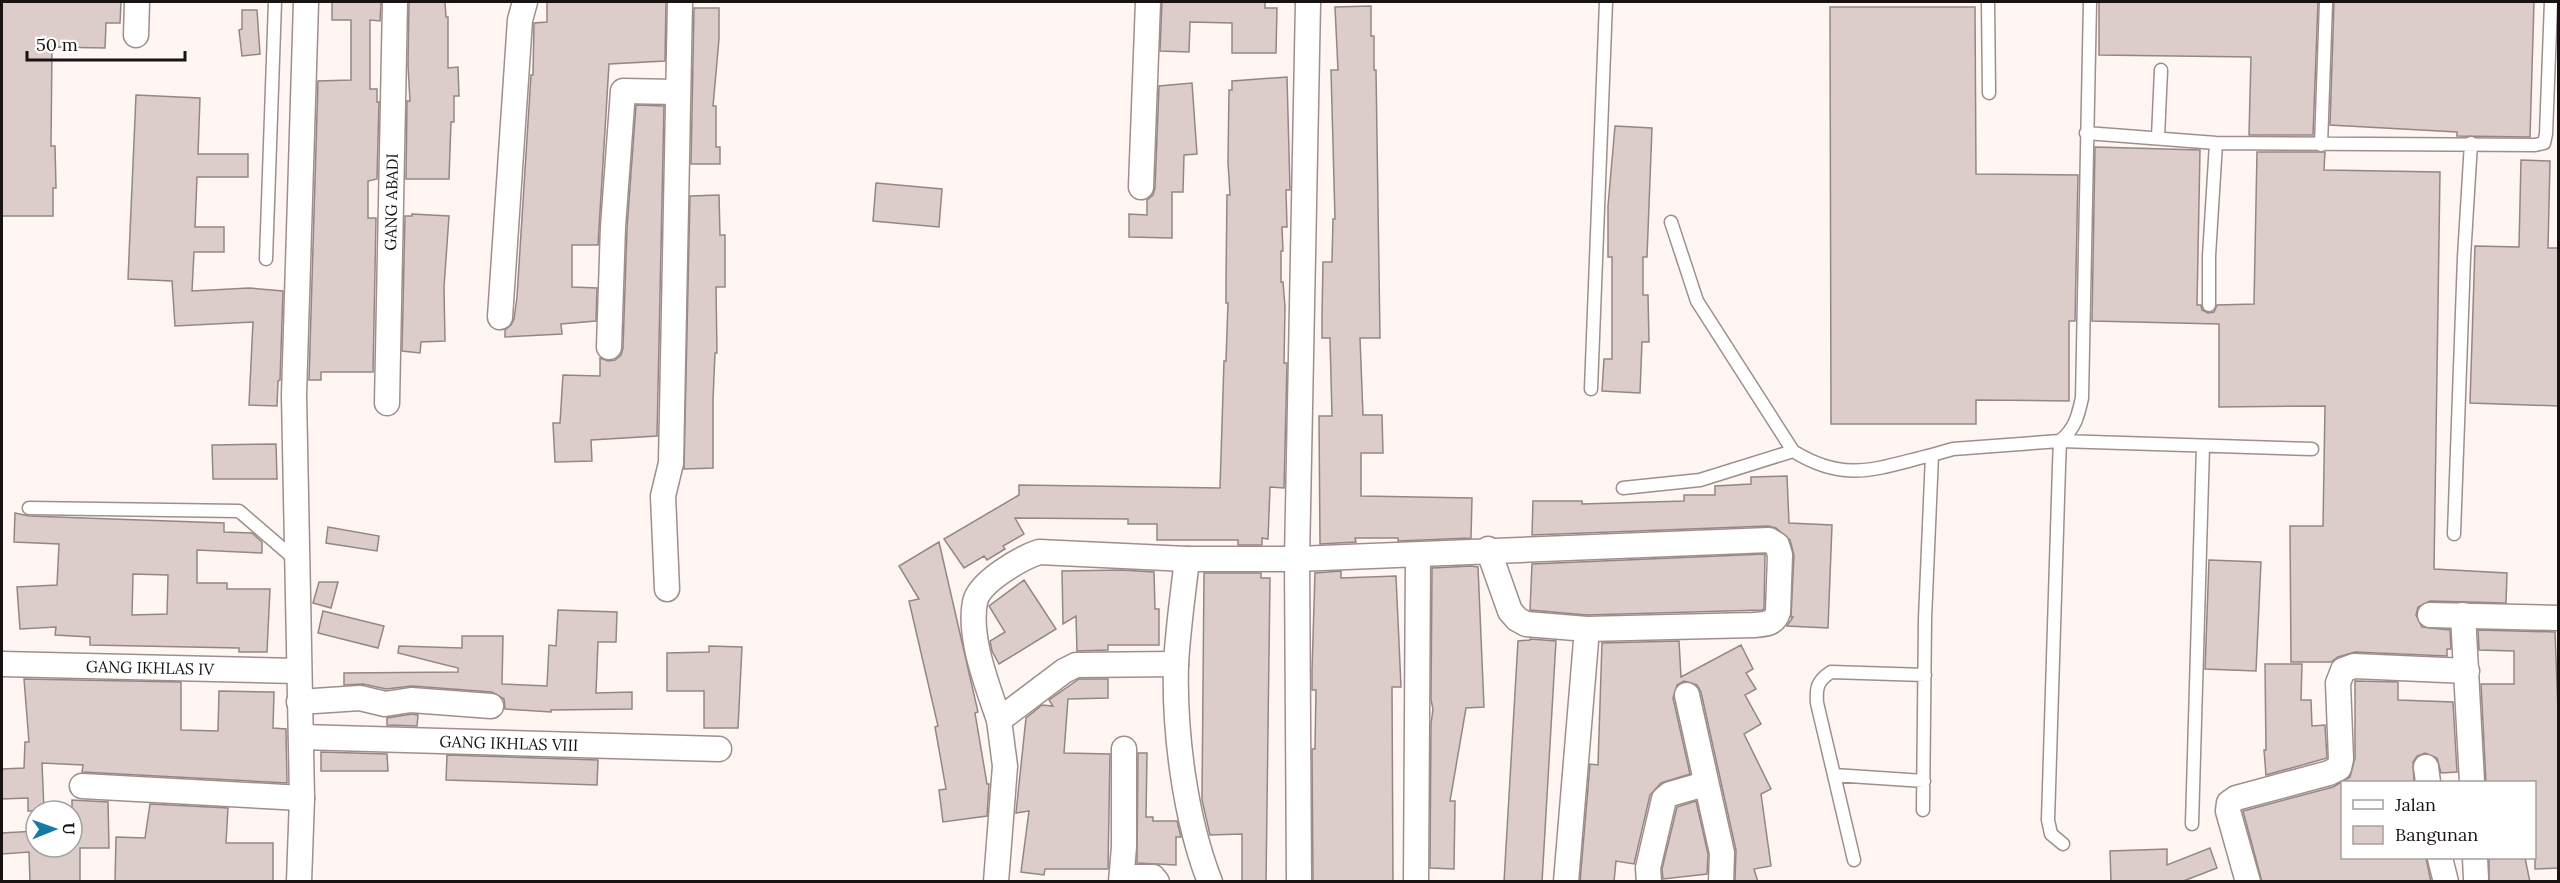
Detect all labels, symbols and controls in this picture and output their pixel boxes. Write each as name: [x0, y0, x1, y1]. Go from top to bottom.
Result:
scale bar: [27, 24, 184, 62]
text: 50 m: [36, 33, 78, 56]
street label: GANG ABADI: [380, 153, 402, 251]
street label: GANG IKHLAS IV: [86, 656, 215, 679]
street label: GANG IKHLAS VIII: [439, 731, 579, 755]
legend: [2341, 781, 2536, 859]
text: Jalan: [2394, 793, 2436, 816]
north arrow: [24, 799, 84, 859]
text: U: [59, 822, 79, 835]
text: Bangunan: [2395, 823, 2478, 846]

